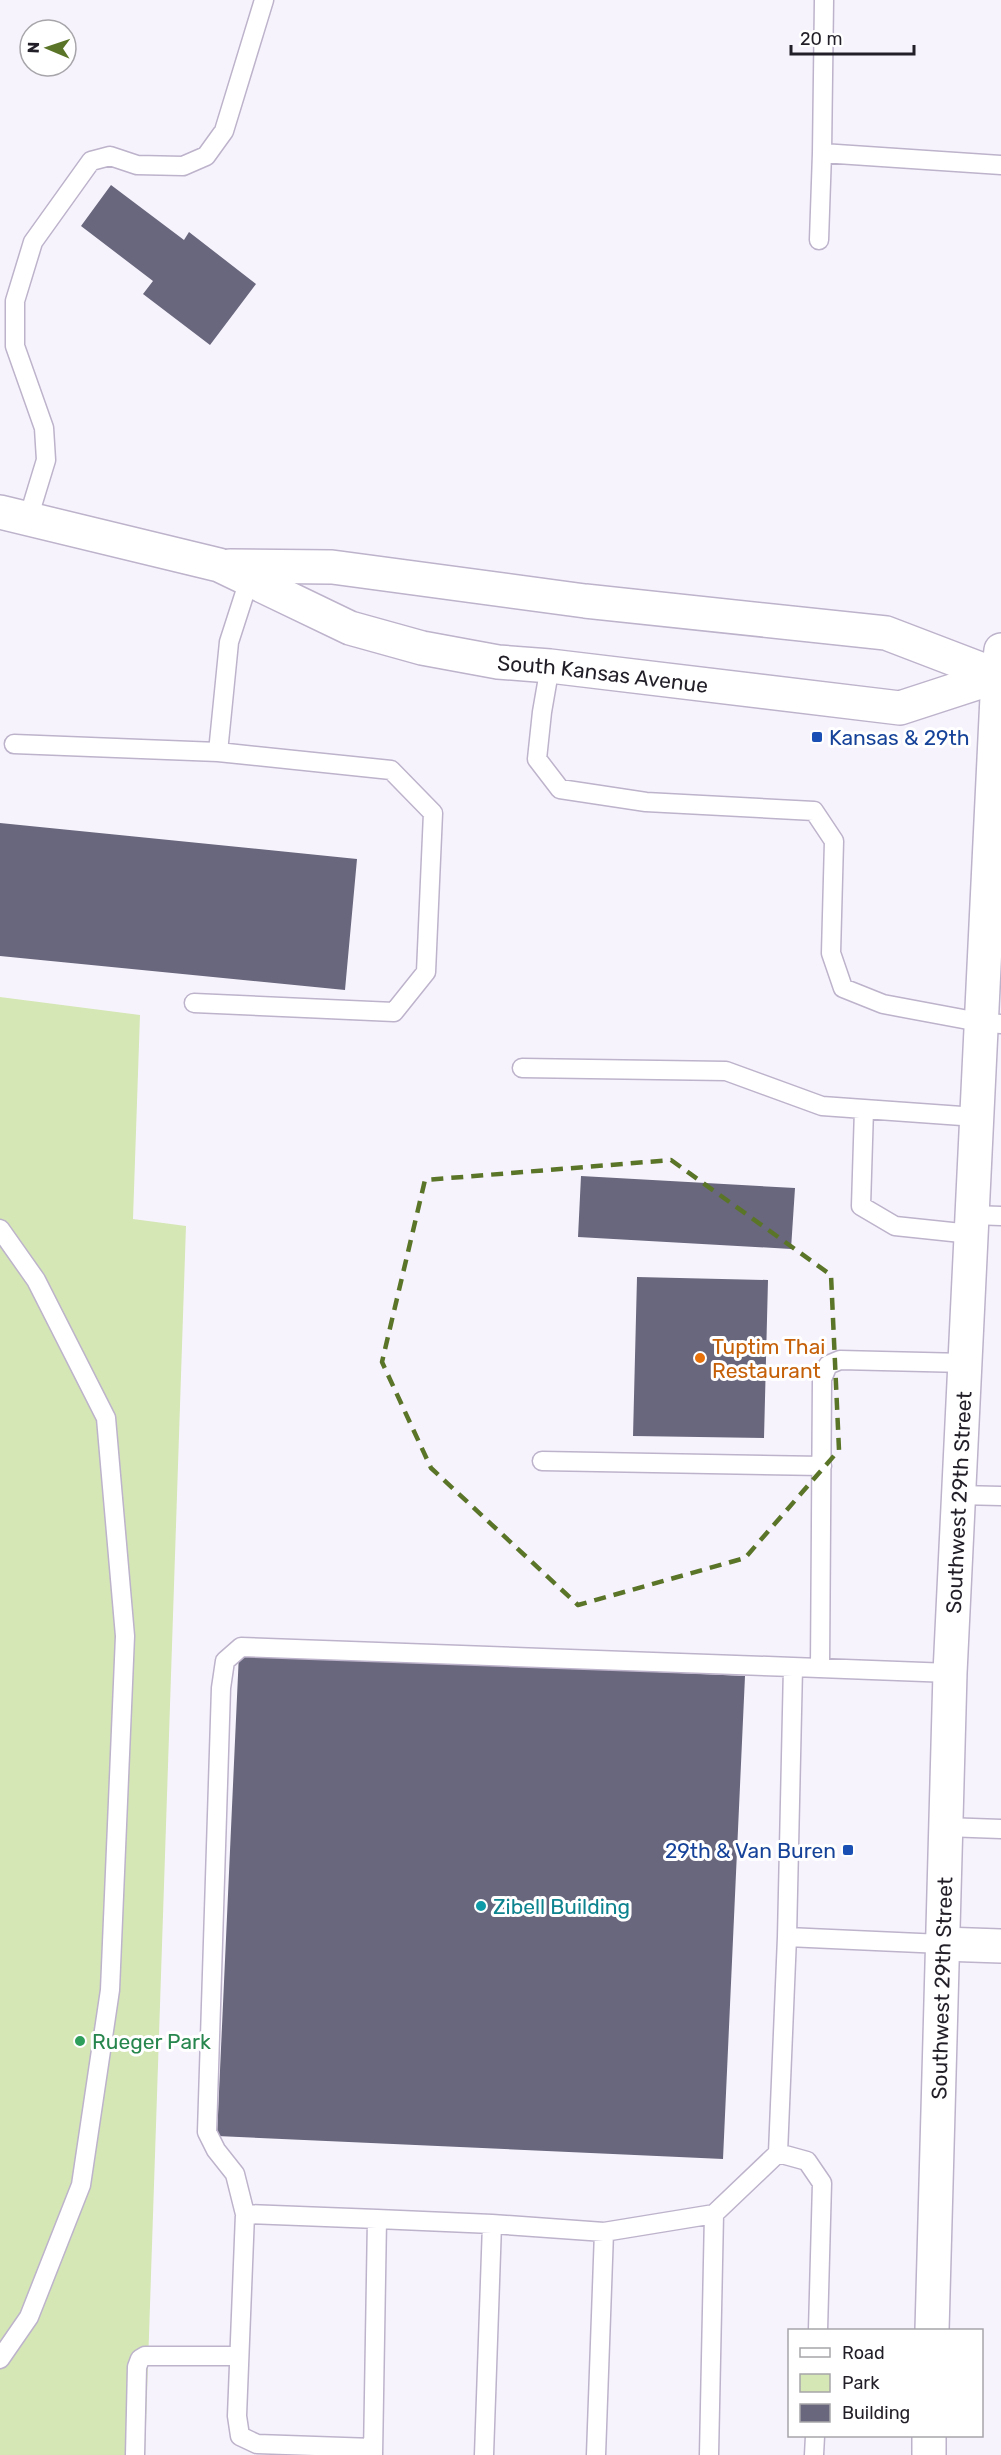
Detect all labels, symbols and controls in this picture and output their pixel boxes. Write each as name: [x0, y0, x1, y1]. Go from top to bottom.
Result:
north arrow: [18, 18, 78, 78]
scale bar: [791, 18, 914, 56]
text: 20 m: [800, 28, 842, 50]
text: N: [24, 41, 43, 54]
street label: South Kansas Avenue: [496, 649, 710, 697]
place label: Kansas & 29th: [829, 725, 969, 750]
marker: Kansas & 29th: [810, 730, 824, 744]
place label: Tuptim Thai Restaurant: [712, 1334, 825, 1383]
marker: Tuptim Thai Restaurant: [693, 1351, 707, 1365]
street label: Southwest 29th Street: [940, 1391, 976, 1614]
place label: 29th & Van Buren: [665, 1838, 836, 1863]
marker: 29th & Van Buren: [841, 1843, 855, 1857]
street label: Southwest 29th Street: [926, 1876, 957, 2100]
place label: Zibell Building: [493, 1894, 630, 1919]
marker: Zibell Building: [474, 1899, 488, 1913]
place label: Rueger Park: [92, 2029, 211, 2054]
marker: Rueger Park: [73, 2034, 87, 2048]
legend: [788, 2329, 983, 2437]
text: Road: [842, 2342, 885, 2364]
text: Park: [842, 2372, 880, 2394]
text: Building: [842, 2402, 910, 2424]

